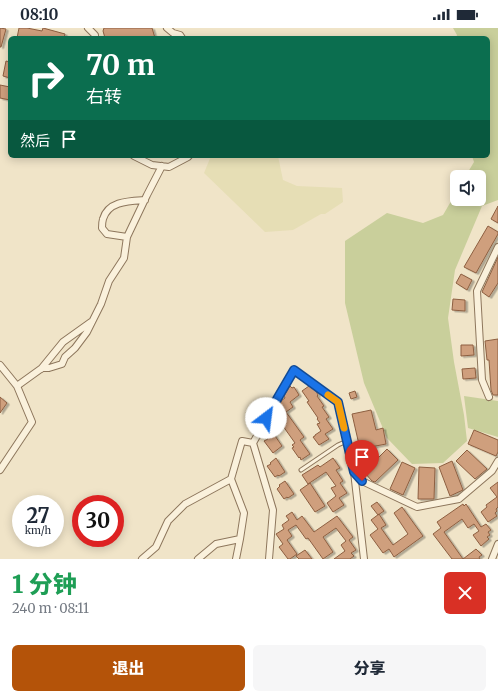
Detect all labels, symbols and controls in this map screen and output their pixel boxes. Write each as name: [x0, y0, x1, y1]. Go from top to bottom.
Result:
text: 08:10: [20, 5, 58, 24]
text: 70 m: [86, 47, 155, 83]
icon: right: [20, 52, 72, 104]
text: 右转: [86, 85, 122, 108]
icon: arrive: [58, 128, 80, 150]
text: 然后: [20, 131, 50, 150]
map controls: [450, 170, 486, 206]
button: sound: [450, 170, 486, 206]
position arrow: [245, 397, 287, 439]
pin: [345, 440, 379, 481]
icon: arrive: [351, 446, 373, 468]
speed limit sign: 30: [72, 495, 124, 547]
text: 27: [26, 503, 50, 528]
text: km/h: [25, 524, 51, 537]
text: 1 分钟: [12, 569, 77, 600]
button: close: [444, 572, 486, 614]
text: 240 m · 08:11: [12, 600, 89, 617]
button: 退出: [12, 645, 245, 691]
button: 分享: [253, 645, 486, 691]

